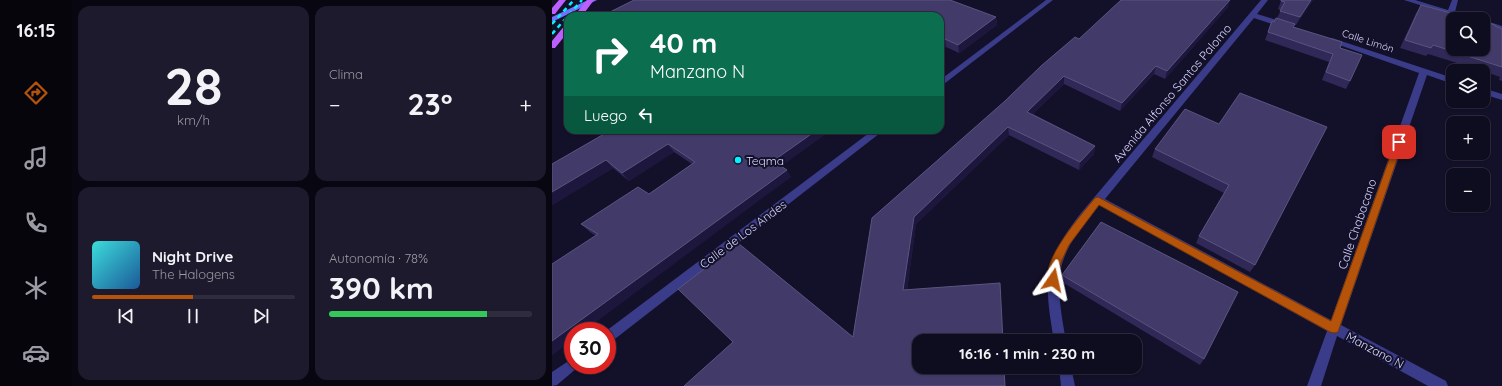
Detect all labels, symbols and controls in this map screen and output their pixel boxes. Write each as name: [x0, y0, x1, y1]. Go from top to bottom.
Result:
map controls: [1446, 12, 1490, 212]
button: search: [1446, 12, 1490, 56]
text: 16:15: [16, 19, 56, 42]
street label: Avenida Alfonso Santos Palomo: [1110, 21, 1234, 165]
text: 40 m: [650, 25, 717, 60]
street label: Calle Limón: [1340, 26, 1396, 56]
icon: right: [584, 28, 636, 80]
text: 28: [164, 53, 223, 118]
text: Manzano N: [650, 60, 745, 83]
button: layers: [1446, 64, 1490, 108]
text: Clima: [329, 66, 363, 82]
icon: directions: [22, 79, 50, 107]
text: 23°: [408, 85, 453, 123]
text: −: [329, 91, 340, 119]
text: +: [520, 91, 532, 119]
icon: left: [635, 104, 657, 126]
text: Luego: [584, 106, 627, 125]
text: km/h: [177, 112, 210, 128]
button: +: [1446, 116, 1490, 160]
pin: [1382, 125, 1416, 159]
icon: arrive: [1388, 131, 1410, 153]
icon: music: [22, 144, 50, 172]
place label: Teqma: [746, 153, 784, 168]
marker: Teqma: [733, 155, 743, 165]
button: −: [1446, 168, 1490, 212]
street label: Calle Chabacano: [1334, 177, 1380, 271]
street label: Calle de Los Andes: [697, 196, 790, 272]
icon: phone: [22, 209, 50, 237]
text: Night Drive: [152, 247, 233, 266]
text: Autonomía · 78%: [329, 250, 428, 266]
position arrow: [1032, 259, 1074, 301]
text: The Halogens: [152, 266, 235, 282]
text: 390 km: [329, 269, 434, 307]
icon: climate: [22, 274, 50, 302]
icon: previous: [115, 305, 137, 327]
icon: pause: [182, 305, 204, 327]
icon: next: [250, 305, 272, 327]
speed limit sign: 30: [564, 322, 616, 374]
street label: Manzano N: [1344, 329, 1406, 371]
icon: car: [22, 339, 50, 367]
text: 16:16 · 1 min · 230 m: [959, 344, 1095, 363]

